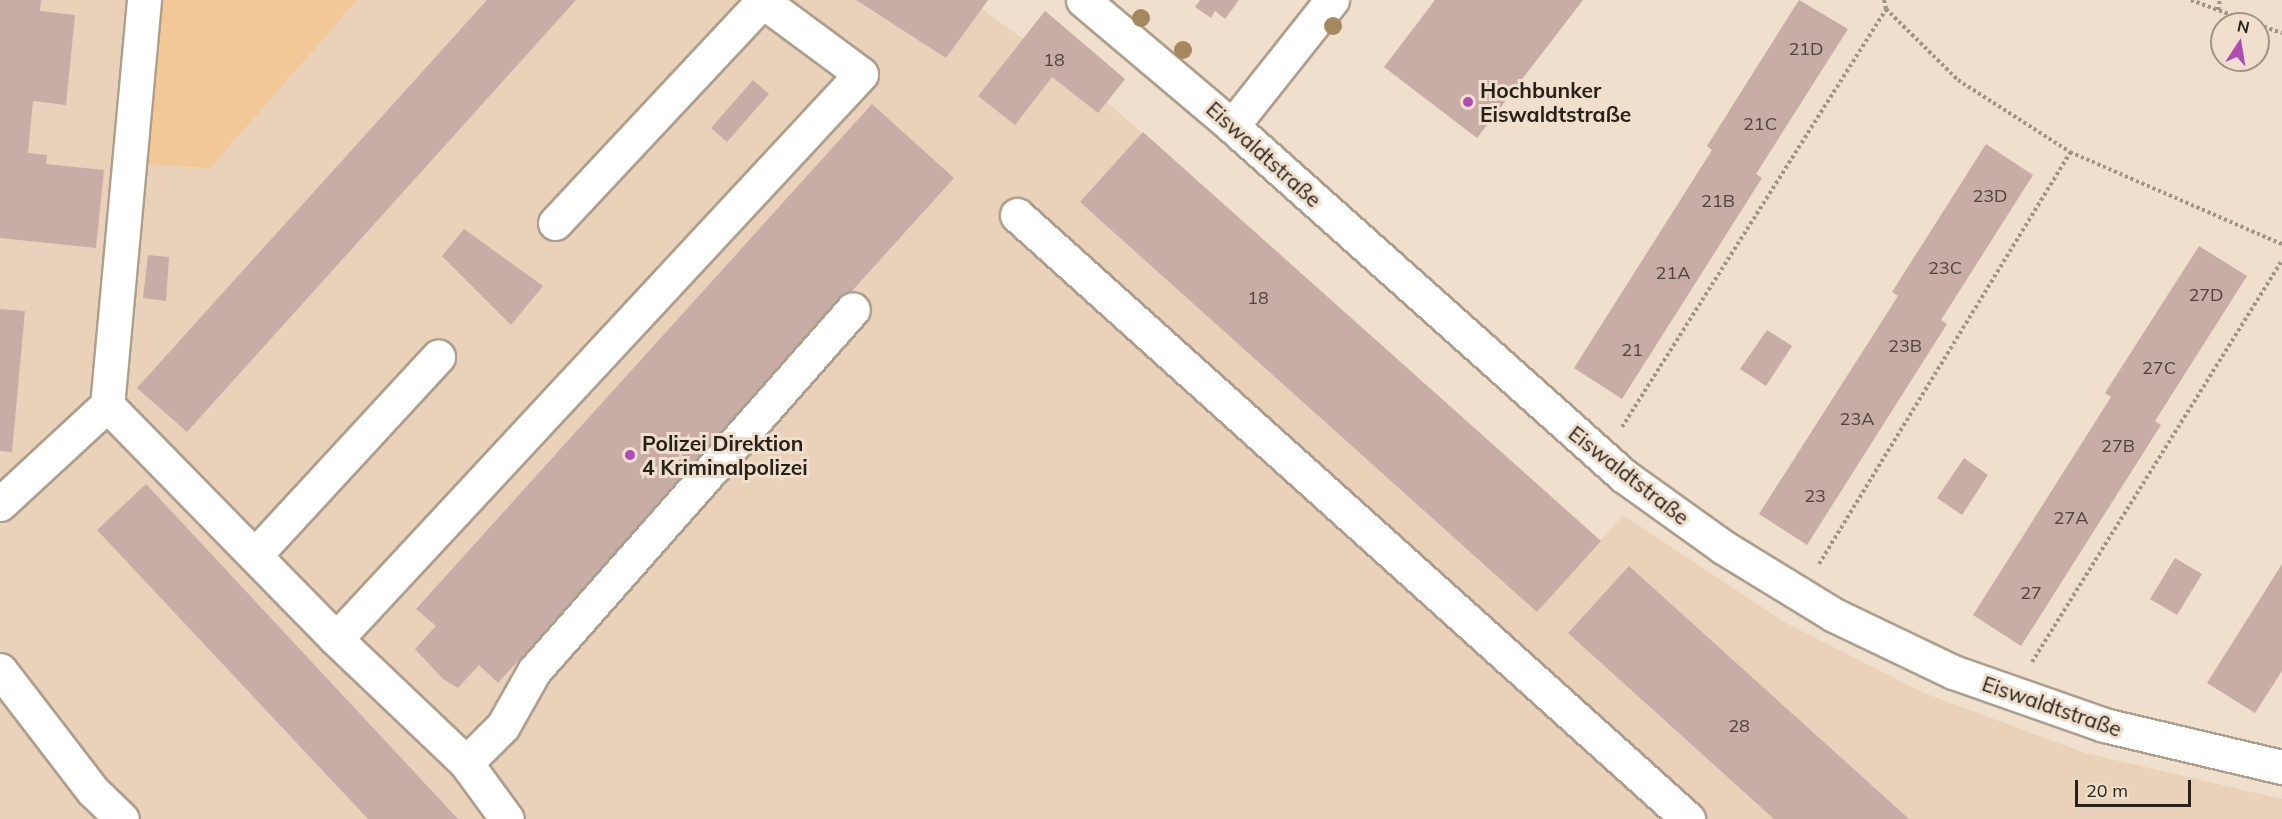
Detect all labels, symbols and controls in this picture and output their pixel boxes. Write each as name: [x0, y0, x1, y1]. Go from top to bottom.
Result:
north arrow: [2210, 12, 2270, 72]
text: N: [2235, 15, 2251, 37]
house number: 21D: [1788, 38, 1824, 60]
house number: 18: [1043, 49, 1065, 71]
place label: Hochbunker Eiswaldtstraße: [1480, 77, 1631, 127]
marker: Hochbunker Eiswaldtstraße: [1461, 95, 1475, 109]
street label: Eiswaldtstraße: [1201, 96, 1327, 212]
house number: 21C: [1743, 113, 1777, 135]
house number: 23D: [1972, 185, 2008, 207]
house number: 21B: [1701, 190, 1735, 212]
house number: 23C: [1928, 257, 1962, 279]
house number: 21A: [1656, 262, 1690, 284]
house number: 27D: [2188, 284, 2224, 306]
house number: 18: [1247, 287, 1269, 309]
house number: 23B: [1888, 335, 1922, 357]
house number: 21: [1621, 339, 1643, 361]
house number: 27C: [2142, 357, 2176, 379]
house number: 23A: [1840, 408, 1874, 430]
street label: Eiswaldtstraße: [1564, 420, 1694, 530]
place label: Polizei Direktion 4 Kriminalpolizei: [642, 430, 808, 480]
house number: 27B: [2101, 435, 2135, 457]
marker: Polizei Direktion 4 Kriminalpolizei: [623, 448, 637, 462]
house number: 23: [1804, 485, 1826, 507]
house number: 27A: [2054, 507, 2088, 529]
house number: 27: [2020, 582, 2042, 604]
street label: Eiswaldtstraße: [1979, 670, 2125, 742]
house number: 28: [1728, 715, 1750, 737]
scale bar: [2078, 768, 2194, 806]
text: 20 m: [2086, 779, 2128, 802]

